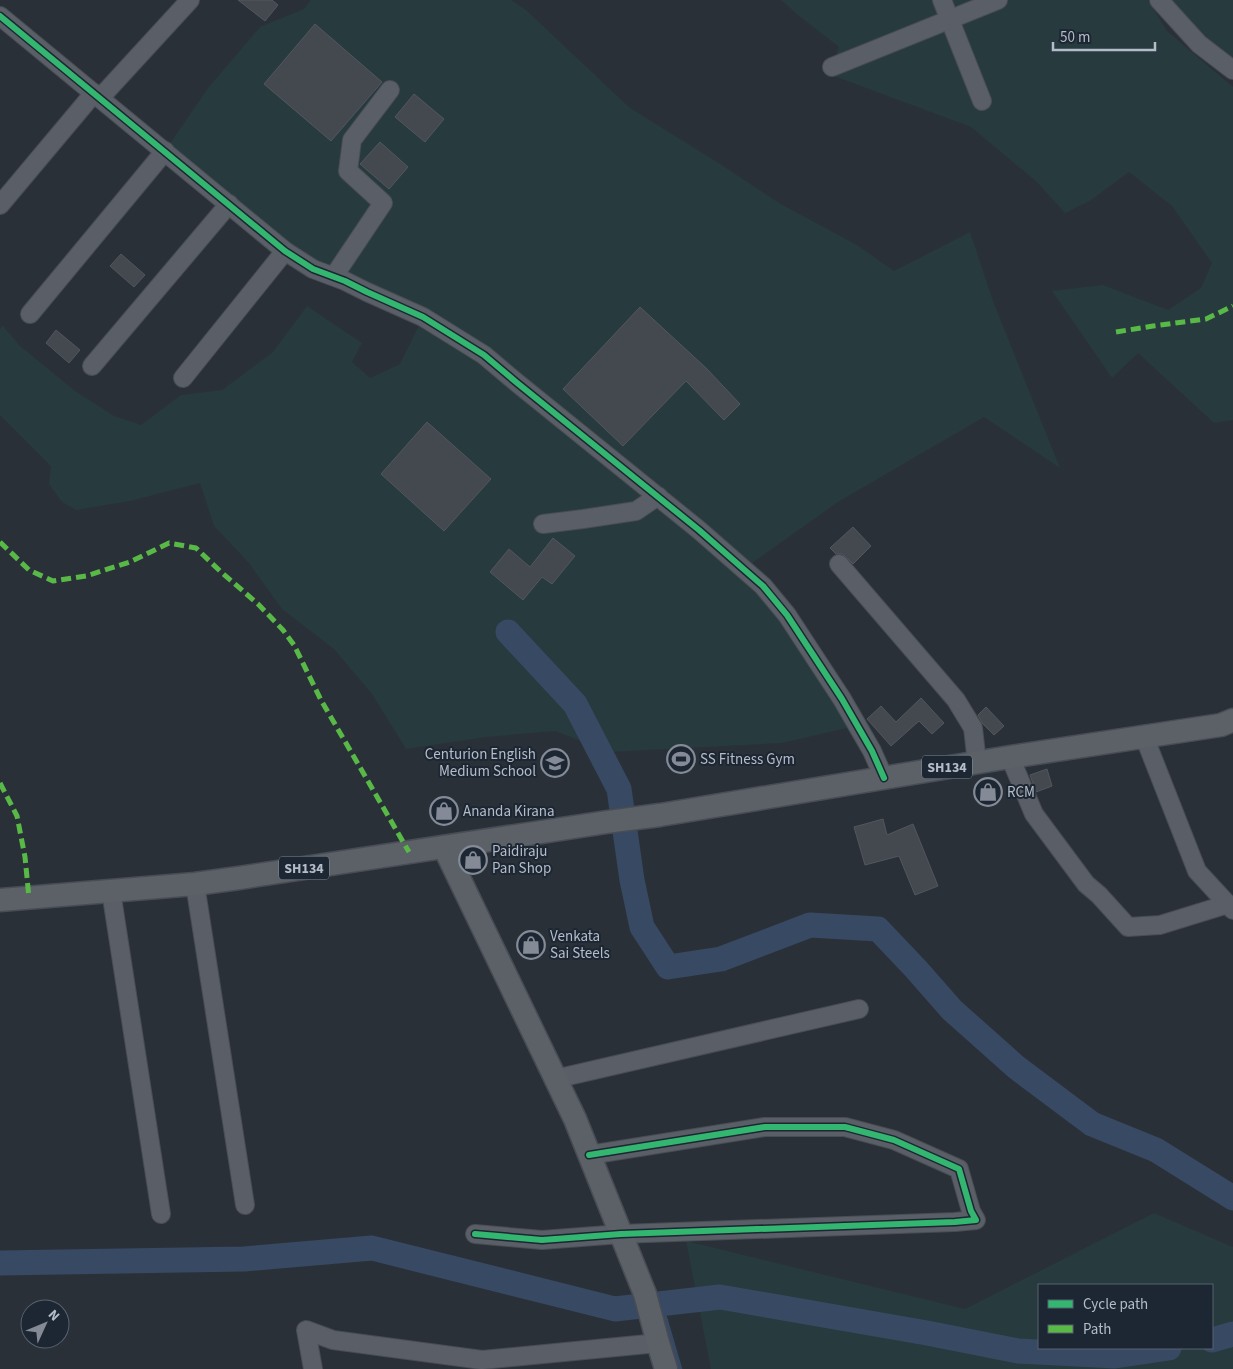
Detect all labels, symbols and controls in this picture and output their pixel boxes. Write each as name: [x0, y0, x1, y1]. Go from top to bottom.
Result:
scale bar: [1053, 20, 1156, 52]
text: 50 m: [1060, 27, 1090, 48]
place label: Centurion English Medium School: [425, 744, 536, 782]
sports icon: SS Fitness Gym: [666, 744, 696, 774]
school or university icon: Centurion English Medium School: [540, 748, 570, 778]
place label: SS Fitness Gym: [700, 749, 795, 770]
road number: SH134: [922, 756, 972, 779]
shop icon: RCM: [973, 777, 1003, 807]
place label: RCM: [1007, 782, 1035, 803]
shop icon: Ananda Kirana: [429, 796, 459, 826]
place label: Ananda Kirana: [463, 801, 555, 822]
place label: Paidiraju Pan Shop: [492, 841, 551, 879]
shop icon: Paidiraju Pan Shop: [458, 845, 488, 875]
road number: SH134: [279, 856, 329, 880]
place label: Venkata Sai Steels: [550, 926, 610, 964]
shop icon: Venkata Sai Steels: [516, 930, 546, 960]
legend: [1038, 1284, 1213, 1349]
text: Cycle path: [1083, 1294, 1148, 1315]
north arrow: [20, 1299, 70, 1349]
text: N: [43, 1305, 64, 1326]
text: Path: [1083, 1319, 1111, 1340]

